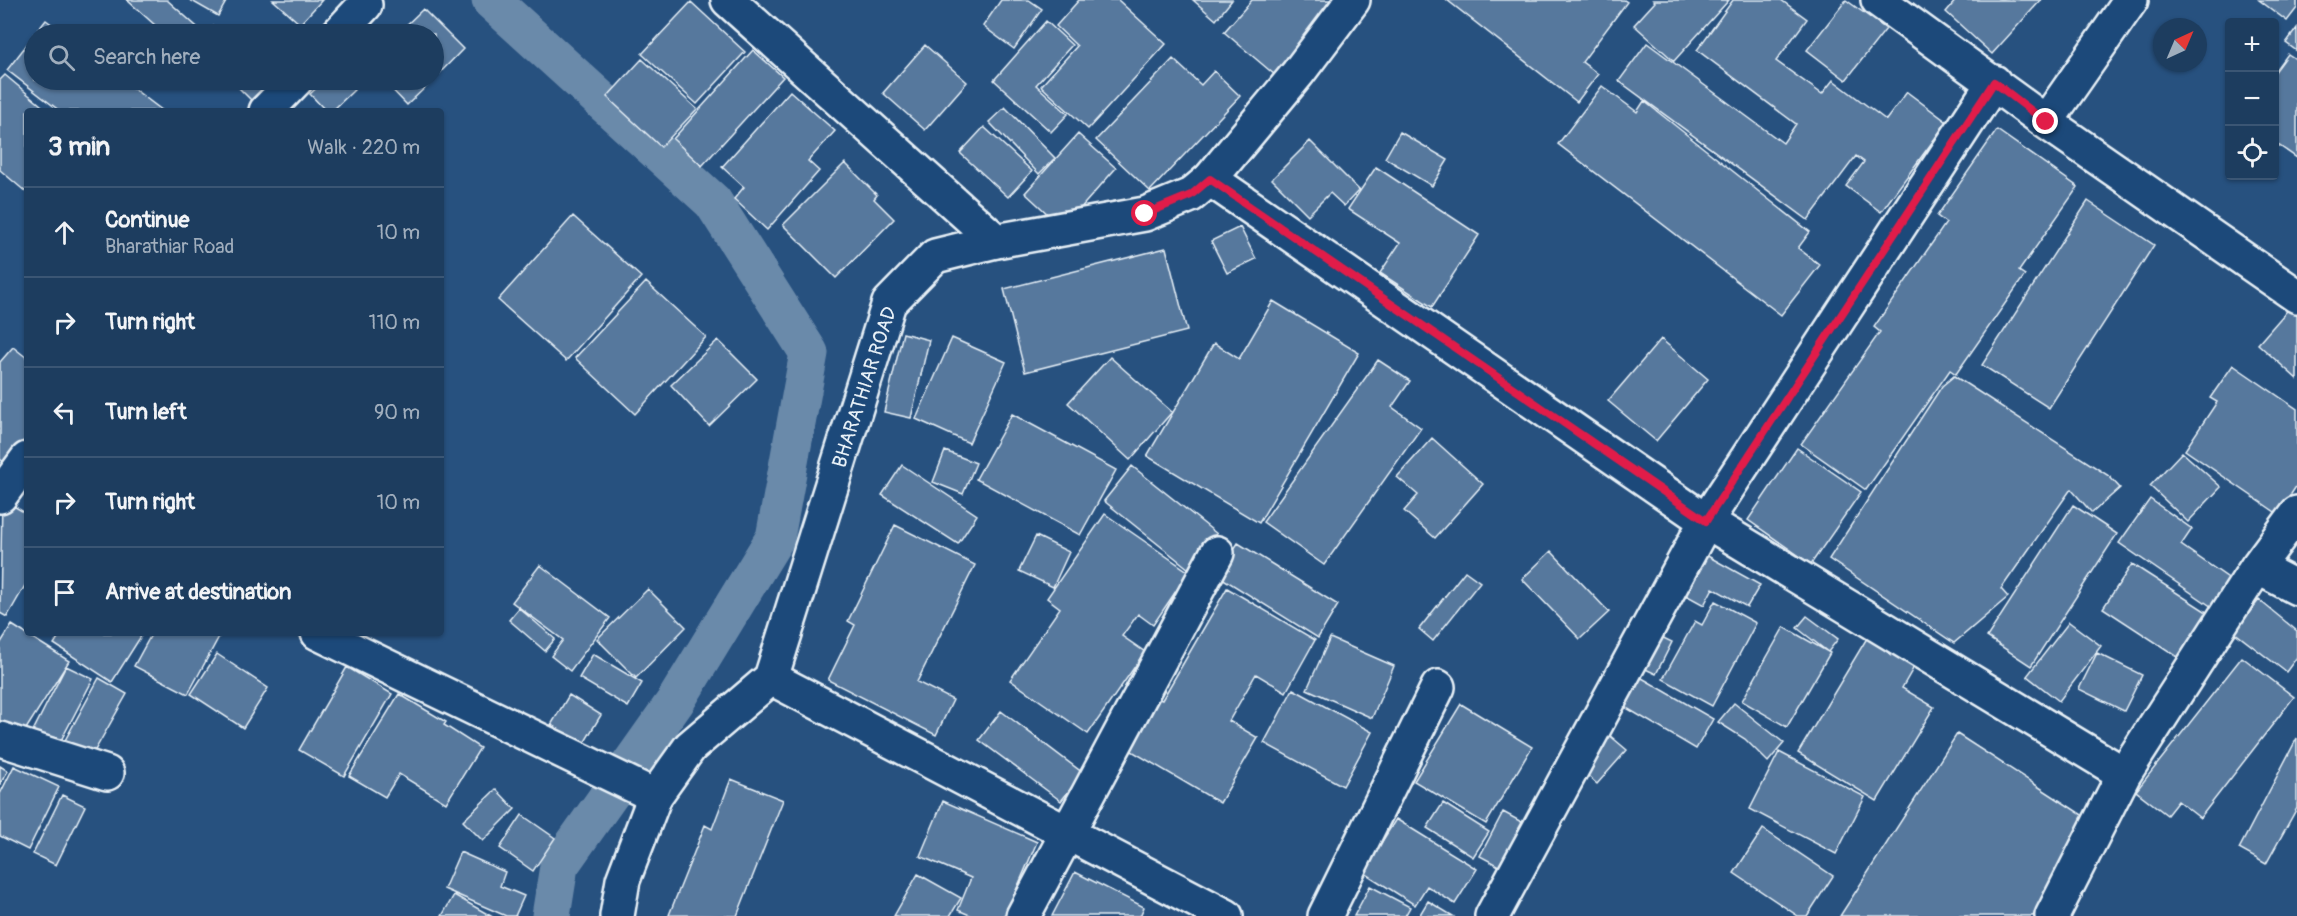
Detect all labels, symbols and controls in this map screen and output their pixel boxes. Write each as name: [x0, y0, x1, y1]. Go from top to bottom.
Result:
north arrow: [2153, 18, 2207, 72]
map controls: [2225, 18, 2279, 180]
button: +: [2225, 18, 2279, 72]
search box: [24, 24, 444, 90]
icon: search: [45, 41, 78, 74]
text: Search here: [93, 43, 200, 71]
button: −: [2225, 72, 2279, 126]
route end: [2032, 108, 2058, 134]
button: locate: [2225, 126, 2279, 180]
text: 3 min: [48, 131, 110, 163]
text: Walk · 220 m: [307, 135, 420, 160]
route start: [1131, 200, 1157, 226]
text: Continue: [105, 206, 189, 234]
icon: ahead: [48, 216, 81, 249]
text: 10 m: [376, 220, 420, 245]
text: Bharathiar Road: [105, 234, 234, 259]
street label: BHARATHIAR ROAD: [827, 303, 902, 471]
icon: right: [48, 306, 81, 339]
text: Turn right: [105, 308, 195, 336]
text: 110 m: [369, 310, 420, 335]
icon: left: [48, 396, 81, 429]
text: Turn left: [105, 398, 187, 426]
text: 90 m: [374, 400, 420, 425]
icon: right: [48, 486, 81, 519]
text: Turn right: [105, 488, 195, 516]
text: 10 m: [376, 490, 420, 515]
icon: arrive: [48, 576, 81, 609]
text: Arrive at destination: [105, 578, 291, 606]

